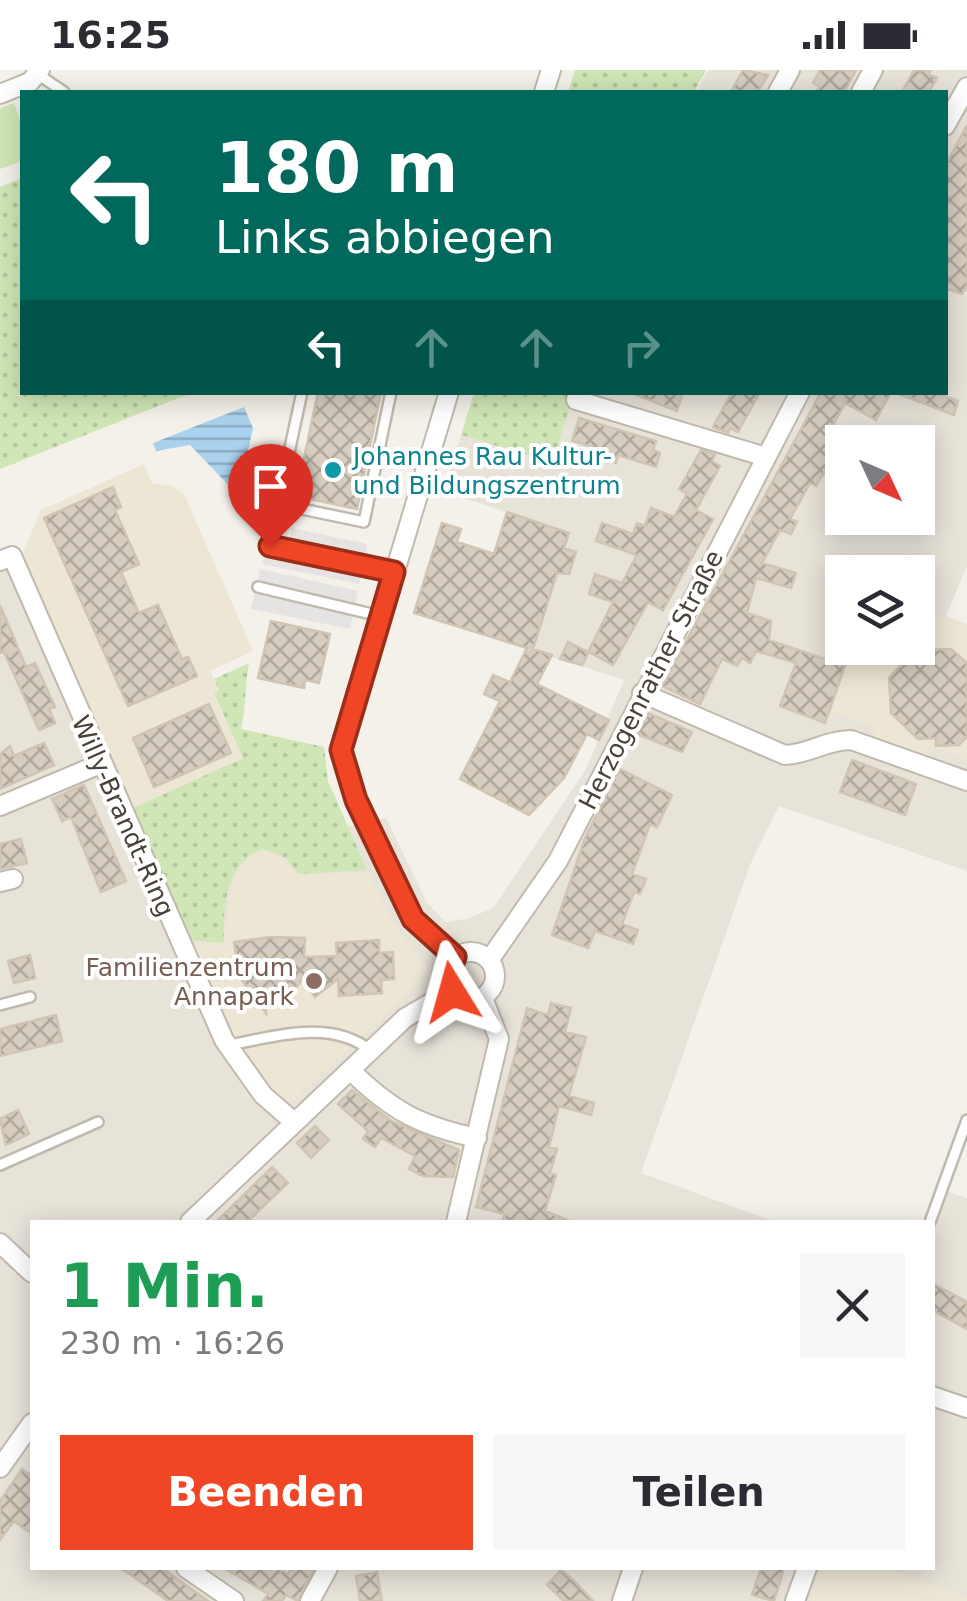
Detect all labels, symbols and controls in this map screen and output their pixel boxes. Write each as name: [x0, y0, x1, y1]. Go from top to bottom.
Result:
text: 16:25: [50, 13, 171, 57]
text: 180 m: [215, 127, 458, 209]
icon: left: [50, 130, 180, 260]
text: Links abbiegen: [215, 211, 555, 264]
icon: left: [299, 320, 354, 375]
icon: ahead: [404, 320, 459, 375]
icon: ahead: [509, 320, 564, 375]
icon: right: [614, 320, 669, 375]
north arrow: [825, 425, 935, 535]
map controls: [825, 425, 935, 665]
place label: Johannes Rau Kultur- und Bildungszentrum: [351, 442, 621, 500]
pin: [228, 444, 313, 547]
icon: arrive: [243, 459, 298, 514]
marker: Johannes Rau Kultur- und Bildungszentrum: [322, 459, 344, 481]
street label: Herzogenrather Straße: [573, 545, 729, 815]
button: layers: [825, 555, 935, 665]
street label: Willy-Brandt-Ring: [66, 711, 180, 921]
position arrow: [400, 940, 504, 1044]
place label: Familienzentrum Annapark: [86, 953, 295, 1011]
marker: Familienzentrum Annapark: [303, 970, 325, 992]
text: 1 Min.: [60, 1251, 268, 1321]
button: close: [800, 1253, 905, 1358]
text: 230 m · 16:26: [60, 1324, 285, 1362]
button: Beenden: [60, 1435, 473, 1550]
button: Teilen: [493, 1435, 905, 1550]

